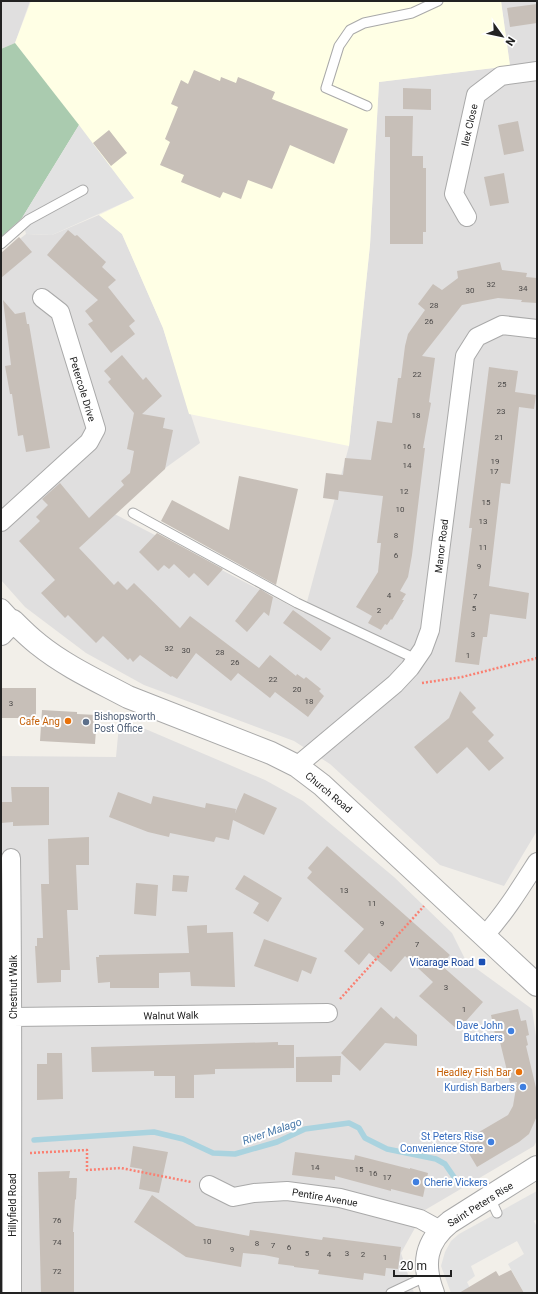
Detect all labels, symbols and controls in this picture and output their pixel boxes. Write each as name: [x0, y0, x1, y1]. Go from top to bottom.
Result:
north arrow: [482, 16, 522, 56]
text: N: [502, 34, 518, 48]
street label: Ilex Close: [459, 103, 480, 147]
house number: 32: [487, 280, 496, 289]
house number: 34: [519, 284, 528, 293]
house number: 30: [466, 286, 475, 295]
house number: 28: [430, 301, 439, 310]
house number: 26: [425, 317, 434, 326]
street label: Petercole Drive: [67, 355, 98, 423]
house number: 22: [413, 370, 422, 379]
house number: 25: [498, 380, 507, 389]
house number: 23: [497, 407, 506, 416]
house number: 18: [412, 411, 421, 420]
house number: 21: [495, 433, 504, 442]
house number: 16: [403, 442, 412, 451]
house number: 19: [491, 457, 500, 466]
house number: 14: [403, 461, 412, 470]
house number: 17: [490, 467, 499, 476]
house number: 12: [400, 487, 409, 496]
house number: 15: [482, 498, 491, 507]
house number: 10: [396, 505, 405, 514]
house number: 13: [479, 517, 488, 526]
street label: Manor Road: [433, 518, 450, 574]
house number: 8: [394, 531, 399, 540]
house number: 11: [479, 543, 488, 552]
house number: 6: [394, 551, 399, 560]
house number: 9: [477, 562, 481, 571]
house number: 4: [387, 591, 392, 600]
house number: 7: [473, 592, 478, 601]
house number: 5: [472, 604, 477, 613]
house number: 2: [377, 606, 382, 615]
house number: 3: [471, 630, 475, 639]
house number: 32: [165, 644, 174, 653]
house number: 30: [182, 646, 191, 655]
house number: 28: [216, 648, 225, 657]
house number: 1: [466, 651, 470, 660]
house number: 26: [231, 658, 240, 667]
house number: 22: [269, 675, 278, 684]
house number: 20: [293, 685, 302, 694]
house number: 18: [305, 697, 314, 706]
house number: 3: [9, 699, 13, 708]
place label: Bishopsworth Post Office: [94, 711, 155, 734]
place label: Cafe Ang: [19, 716, 60, 727]
marker: Cafe Ang: [63, 716, 73, 726]
marker: Bishopsworth Post Office: [81, 717, 91, 727]
street label: Church Road: [303, 770, 354, 815]
house number: 13: [340, 886, 349, 895]
house number: 11: [368, 899, 377, 908]
house number: 9: [380, 919, 384, 928]
house number: 7: [415, 940, 420, 949]
street label: Chestnut Walk: [8, 954, 19, 1019]
place label: Vicarage Road: [410, 957, 474, 968]
marker: Vicarage Road: [477, 957, 487, 967]
house number: 3: [444, 983, 448, 992]
house number: 1: [462, 1005, 466, 1014]
street label: Walnut Walk: [143, 1010, 200, 1021]
place label: Dave John Butchers: [456, 1020, 503, 1043]
marker: Dave John Butchers: [506, 1026, 516, 1036]
place label: Headley Fish Bar: [436, 1067, 512, 1078]
marker: Headley Fish Bar: [514, 1067, 524, 1077]
place label: Kurdish Barbers: [444, 1082, 515, 1093]
marker: Kurdish Barbers: [518, 1082, 528, 1092]
water label: River Malago: [241, 1115, 304, 1148]
place label: St Peters Rise Convenience Store: [400, 1131, 483, 1154]
marker: St Peters Rise Convenience Store: [486, 1137, 496, 1147]
house number: 14: [311, 1163, 320, 1172]
house number: 15: [355, 1165, 364, 1174]
house number: 16: [369, 1169, 378, 1178]
street label: Hillyfield Road: [7, 1173, 18, 1237]
house number: 17: [383, 1173, 392, 1182]
marker: Cherie Vickers: [411, 1177, 421, 1187]
place label: Cherie Vickers: [424, 1177, 488, 1188]
street label: Saint Peters Rise: [445, 1180, 515, 1229]
street label: Pentire Avenue: [291, 1186, 359, 1209]
house number: 76: [53, 1216, 62, 1225]
house number: 10: [203, 1237, 212, 1246]
house number: 74: [53, 1238, 62, 1247]
house number: 8: [255, 1239, 260, 1248]
house number: 7: [271, 1241, 276, 1250]
house number: 6: [287, 1243, 292, 1252]
house number: 9: [230, 1245, 234, 1254]
house number: 5: [305, 1249, 310, 1258]
house number: 3: [345, 1249, 349, 1258]
house number: 4: [327, 1250, 332, 1259]
house number: 2: [361, 1250, 366, 1259]
scale bar: [394, 1252, 451, 1278]
house number: 1: [383, 1253, 387, 1262]
text: 20 m: [400, 1259, 427, 1273]
house number: 72: [53, 1267, 62, 1276]

